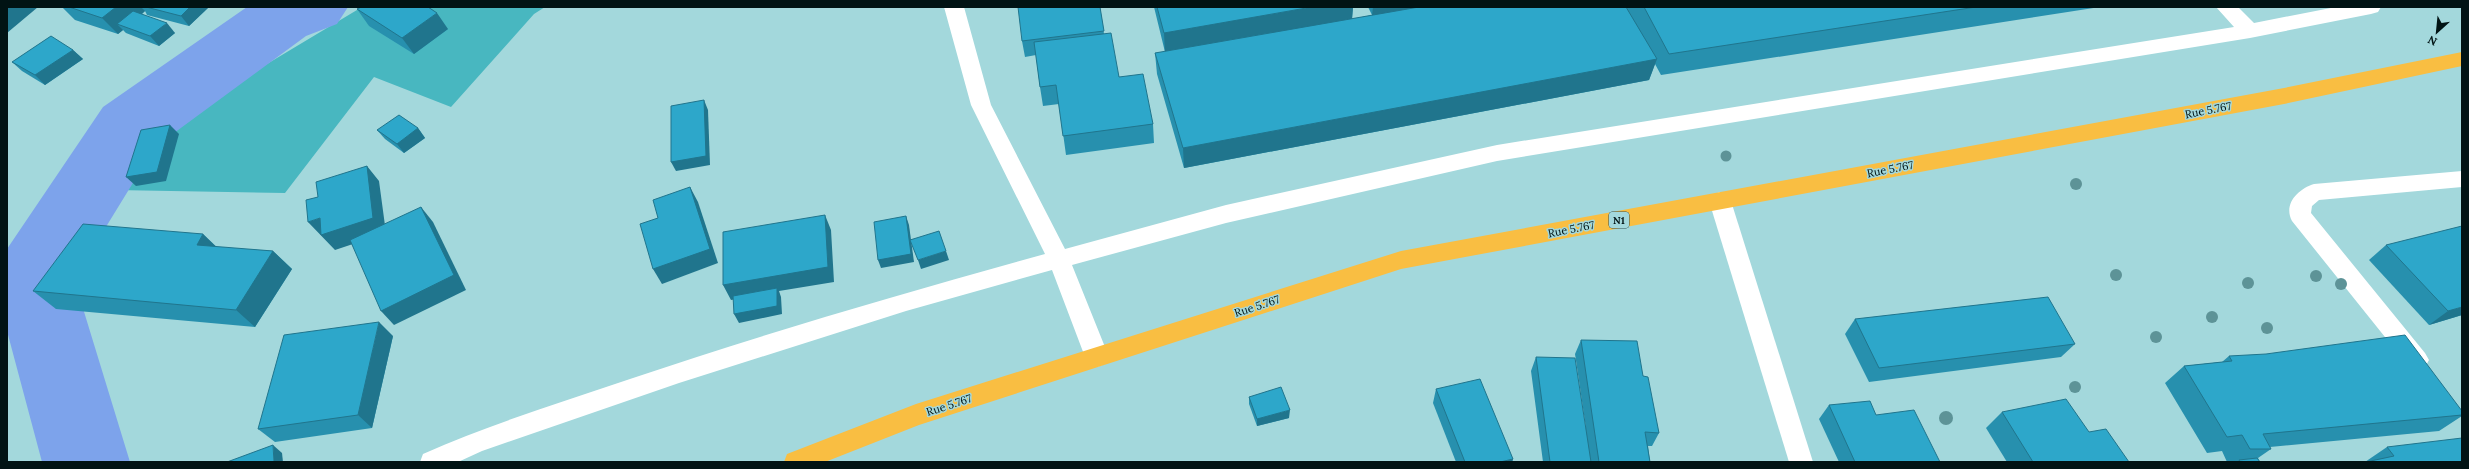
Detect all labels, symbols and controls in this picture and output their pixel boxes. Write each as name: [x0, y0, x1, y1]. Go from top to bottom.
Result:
north arrow: [2417, 12, 2457, 52]
text: N: [2425, 33, 2439, 49]
street label: Rue 5.767: [2184, 99, 2232, 121]
street label: Rue 5.767: [1866, 158, 1914, 180]
road number: N1: [1609, 212, 1629, 228]
street label: Rue 5.767: [1547, 218, 1595, 240]
street label: Rue 5.767: [1232, 292, 1282, 320]
street label: Rue 5.767: [924, 391, 974, 419]

